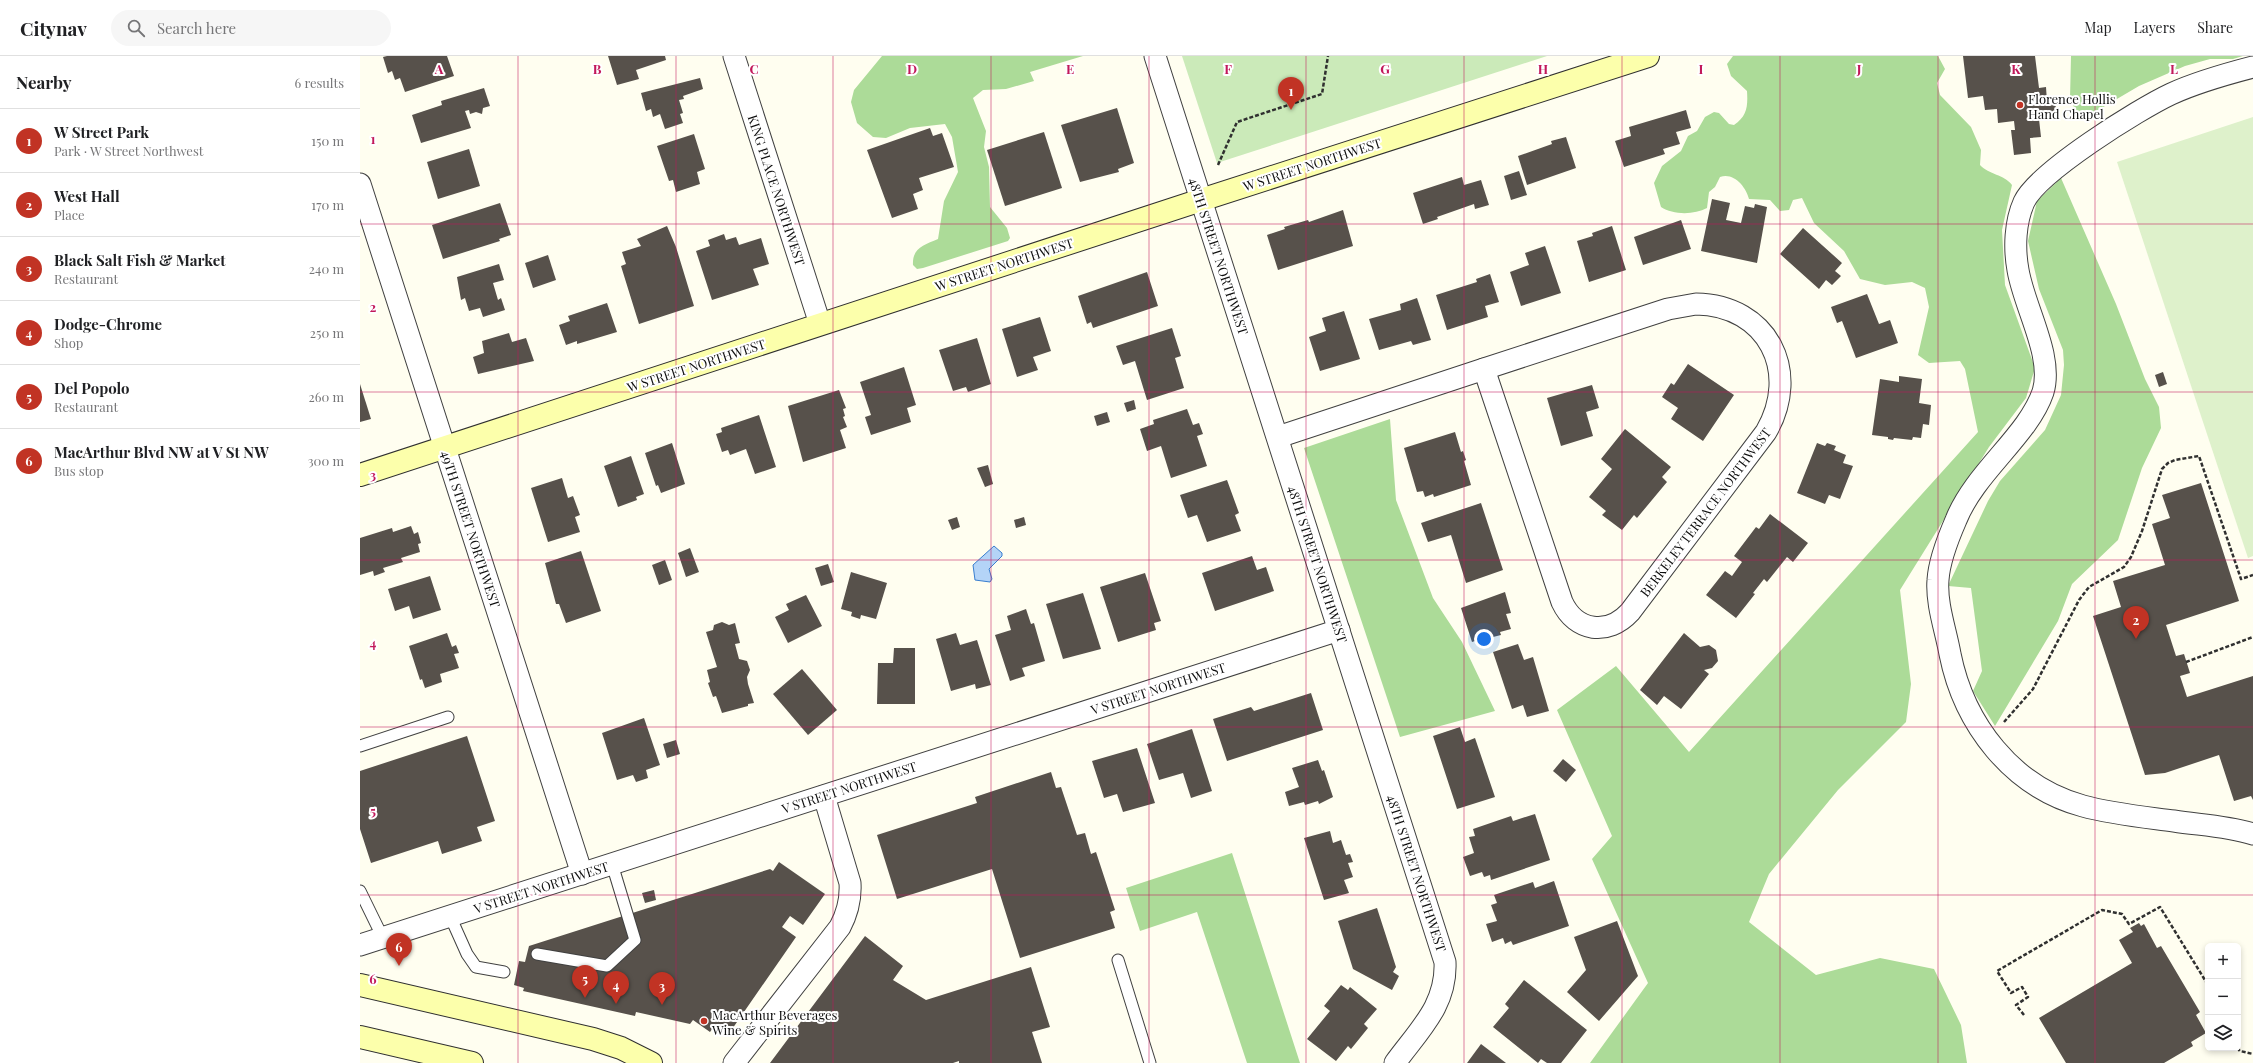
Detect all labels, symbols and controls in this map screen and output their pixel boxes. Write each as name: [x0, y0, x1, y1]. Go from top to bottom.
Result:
search box: [111, 10, 391, 46]
text: Citynav: [20, 15, 87, 41]
icon: search: [125, 17, 147, 39]
text: Search here: [157, 18, 236, 38]
text: Map: [2084, 18, 2112, 37]
text: Layers: [2134, 18, 2175, 37]
text: Share: [2197, 18, 2233, 37]
text: A: [434, 60, 444, 77]
text: B: [593, 60, 602, 77]
text: C: [749, 60, 759, 77]
text: D: [907, 60, 917, 77]
text: E: [1066, 60, 1074, 77]
text: F: [1224, 60, 1232, 77]
text: G: [1380, 60, 1390, 77]
text: H: [1538, 60, 1548, 77]
text: I: [1699, 60, 1704, 77]
text: J: [1856, 60, 1862, 77]
text: K: [2011, 60, 2021, 77]
text: L: [2170, 60, 2178, 77]
text: Nearby: [16, 71, 71, 93]
text: 6 results: [294, 74, 344, 91]
pin: 1: [1278, 77, 1304, 110]
place label: Florence Hollis Hand Chapel: [2028, 90, 2116, 122]
marker: Florence Hollis Hand Chapel: [2015, 100, 2025, 110]
street label: KING PLACE NORTHWEST: [745, 113, 809, 267]
text: W Street Park: [54, 122, 149, 142]
text: 1: [371, 130, 376, 147]
text: 1: [27, 132, 31, 149]
text: 150 m: [311, 132, 344, 149]
street label: W STREET NORTHWEST: [1240, 134, 1383, 195]
text: Park · W Street Northwest: [54, 142, 203, 159]
street label: 48TH STREET NORTHWEST: [1186, 175, 1252, 337]
text: West Hall: [54, 186, 120, 206]
text: 2: [26, 196, 32, 213]
text: 170 m: [311, 196, 344, 213]
text: Place: [54, 206, 85, 223]
street label: W STREET NORTHWEST: [932, 234, 1075, 295]
text: Black Salt Fish & Market: [54, 250, 226, 270]
text: 3: [26, 260, 32, 277]
text: 240 m: [309, 260, 344, 277]
text: Restaurant: [54, 270, 118, 287]
text: 2: [370, 298, 377, 315]
text: Dodge-Chrome: [54, 314, 162, 334]
text: 4: [26, 324, 32, 341]
text: 250 m: [310, 324, 344, 341]
text: Shop: [54, 334, 83, 351]
street label: W STREET NORTHWEST: [624, 335, 767, 396]
text: Del Popolo: [54, 378, 130, 398]
text: 5: [26, 388, 32, 405]
text: 260 m: [308, 388, 344, 405]
text: Restaurant: [54, 398, 118, 415]
street label: BERKELEY TERRACE NORTHWEST: [1636, 424, 1774, 600]
text: MacArthur Blvd NW at V St NW: [54, 442, 269, 462]
street label: 49TH STREET NORTHWEST: [438, 448, 504, 610]
text: 6: [25, 452, 33, 469]
text: 300 m: [308, 452, 344, 469]
text: Bus stop: [54, 462, 104, 479]
text: 3: [370, 466, 376, 483]
street label: 48TH STREET NORTHWEST: [1285, 483, 1351, 645]
pin: 2: [2123, 606, 2149, 639]
your location: [1474, 629, 1494, 649]
text: 4: [370, 634, 377, 651]
street label: V STREET NORTHWEST: [1087, 658, 1228, 718]
street label: V STREET NORTHWEST: [778, 757, 919, 817]
street label: 48TH STREET NORTHWEST: [1384, 792, 1450, 954]
text: 5: [370, 802, 376, 819]
street label: V STREET NORTHWEST: [470, 857, 611, 917]
pin: 6: [386, 933, 412, 966]
map controls: [2205, 943, 2241, 1051]
button: +: [2205, 943, 2241, 979]
pin: 5: [572, 965, 598, 998]
text: 6: [369, 970, 377, 987]
pin: 4: [603, 971, 629, 1004]
pin: 3: [649, 972, 675, 1005]
button: −: [2205, 979, 2241, 1015]
place label: MacArthur Beverages Wine & Spirits: [711, 1006, 838, 1038]
button: layers: [2205, 1015, 2241, 1051]
marker: MacArthur Beverages Wine & Spirits: [699, 1016, 709, 1026]

